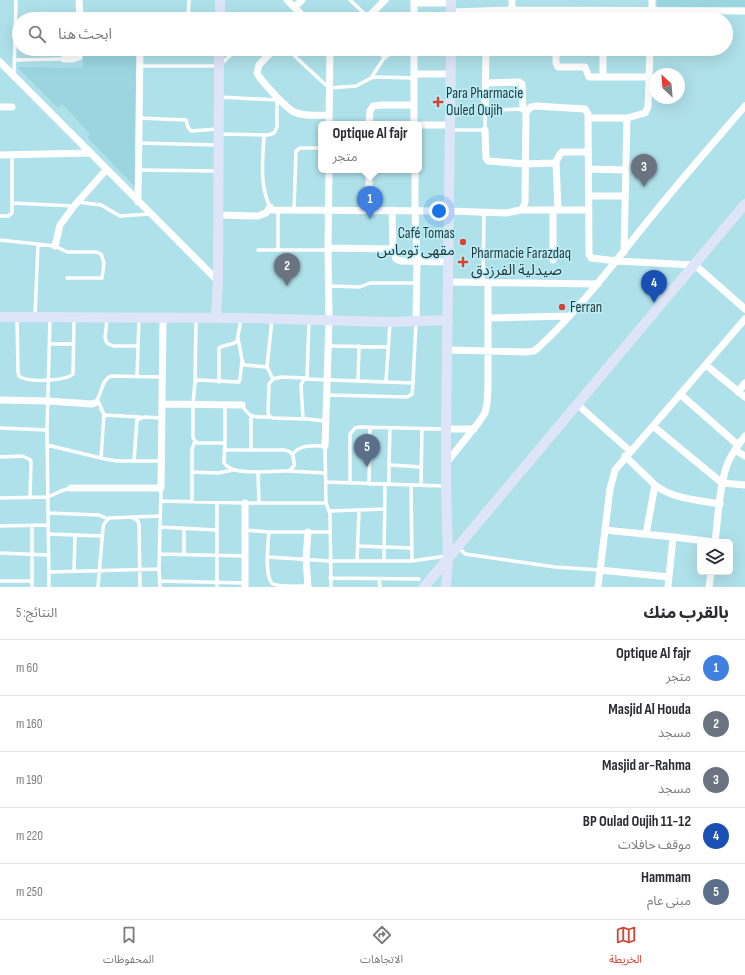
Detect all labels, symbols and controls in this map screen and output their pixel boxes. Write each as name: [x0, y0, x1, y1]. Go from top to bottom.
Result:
search box: [12, 12, 733, 56]
icon: search: [26, 23, 48, 45]
text: ابحث هنا: [58, 25, 112, 44]
north arrow: [649, 68, 685, 104]
place label: Para Pharmacie Ouled Oujih: [446, 84, 523, 120]
marker: Para Pharmacie Ouled Oujih: [433, 97, 443, 107]
popup: [318, 121, 422, 173]
text: Optique Al fajr: [332, 124, 408, 143]
text: متجر: [332, 149, 358, 165]
pin: 3: [631, 154, 657, 187]
pin: 1: [357, 186, 383, 219]
your location: [429, 201, 449, 221]
place label: Café Tomas مقهى توماس: [377, 224, 455, 260]
marker: Café Tomas مقهى توماس: [458, 237, 468, 247]
place label: Pharmacie Farazdaq صيدلية الفرزدق: [471, 244, 571, 280]
pin: 2: [274, 253, 300, 286]
marker: Pharmacie Farazdaq صيدلية الفرزدق: [458, 257, 468, 267]
pin: 4: [641, 270, 667, 303]
place label: Ferran: [570, 298, 602, 317]
marker: Ferran: [557, 302, 567, 312]
pin: 5: [354, 434, 380, 467]
map controls: [697, 539, 733, 575]
button: layers: [697, 539, 733, 575]
text: بالقرب منك: [643, 603, 729, 623]
text: النتائج: 5: [16, 605, 57, 621]
text: Optique Al fajr: [616, 644, 691, 663]
text: 60 m: [16, 660, 38, 676]
text: 1: [713, 660, 719, 676]
text: متجر: [666, 669, 691, 685]
text: Masjid Al Houda: [608, 700, 691, 719]
text: 160 m: [16, 716, 42, 732]
text: 2: [713, 716, 719, 732]
text: مسجد: [658, 725, 691, 741]
text: Masjid ar-Rahma: [602, 756, 691, 775]
text: 190 m: [16, 772, 43, 788]
text: 3: [713, 772, 719, 788]
text: مسجد: [658, 781, 691, 797]
text: 11-12 BP Oulad Oujih: [583, 812, 691, 831]
text: 220 m: [16, 828, 43, 844]
text: 4: [713, 828, 719, 844]
text: موقف حافلات: [618, 837, 691, 853]
text: Hammam: [641, 868, 691, 887]
text: 250 m: [16, 884, 43, 900]
text: 5: [713, 884, 719, 900]
text: مبنى عام: [647, 893, 691, 909]
tab: المحفوظات: [103, 924, 154, 971]
tab: الاتجاهات: [360, 924, 403, 971]
tab: الخريطة: [609, 924, 642, 971]

